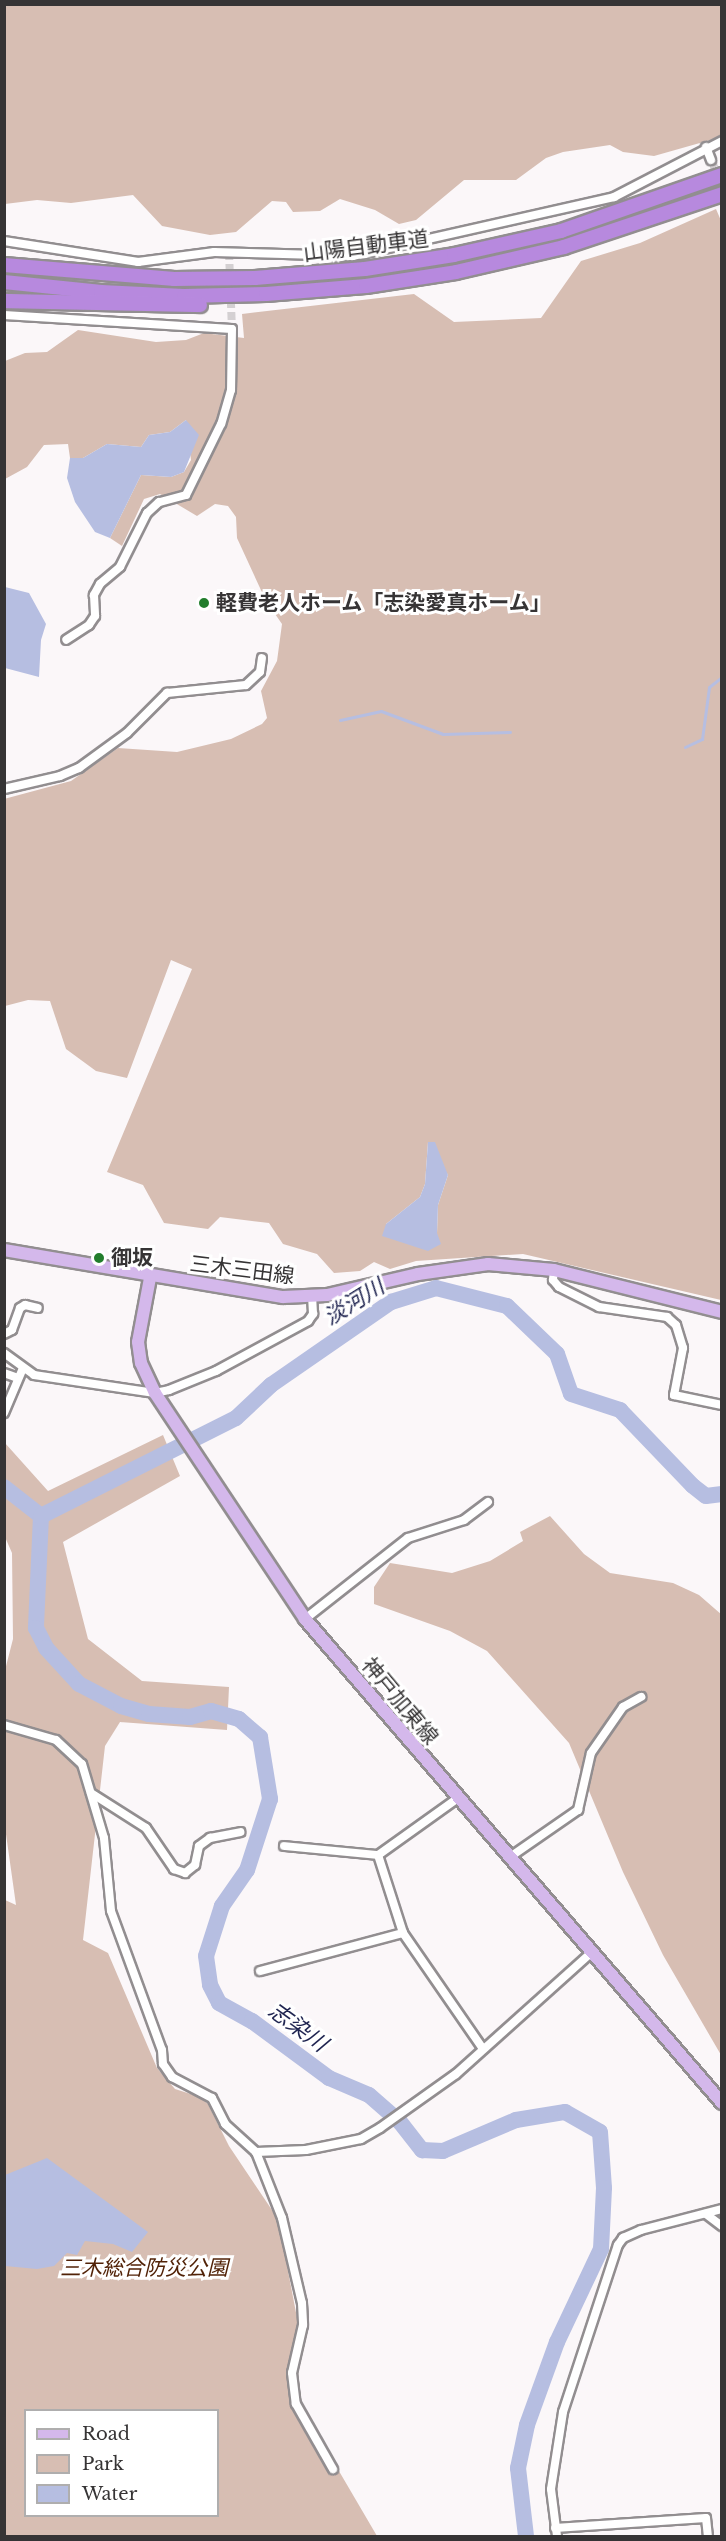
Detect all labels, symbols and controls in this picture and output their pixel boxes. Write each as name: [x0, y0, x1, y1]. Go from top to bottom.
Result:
street label: 山陽自動車道: [302, 226, 430, 266]
place label: 軽費老人ホーム「志染愛真ホーム」: [216, 590, 552, 616]
marker: 軽費老人ホーム「志染愛真ホーム」: [197, 596, 211, 610]
place label: 御坂: [111, 1245, 153, 1271]
marker: 御坂: [92, 1251, 106, 1265]
street label: 三木三田線: [188, 1251, 296, 1289]
water label: 淡河川: [319, 1273, 389, 1331]
street label: 神戸加東線: [357, 1653, 443, 1749]
water label: 志染川: [264, 1997, 332, 2057]
park label: 三木総合防災公園: [60, 2255, 228, 2281]
legend: [24, 2409, 219, 2517]
text: Road: [82, 2423, 130, 2445]
text: Park: [82, 2453, 124, 2475]
text: Water: [82, 2483, 137, 2505]

